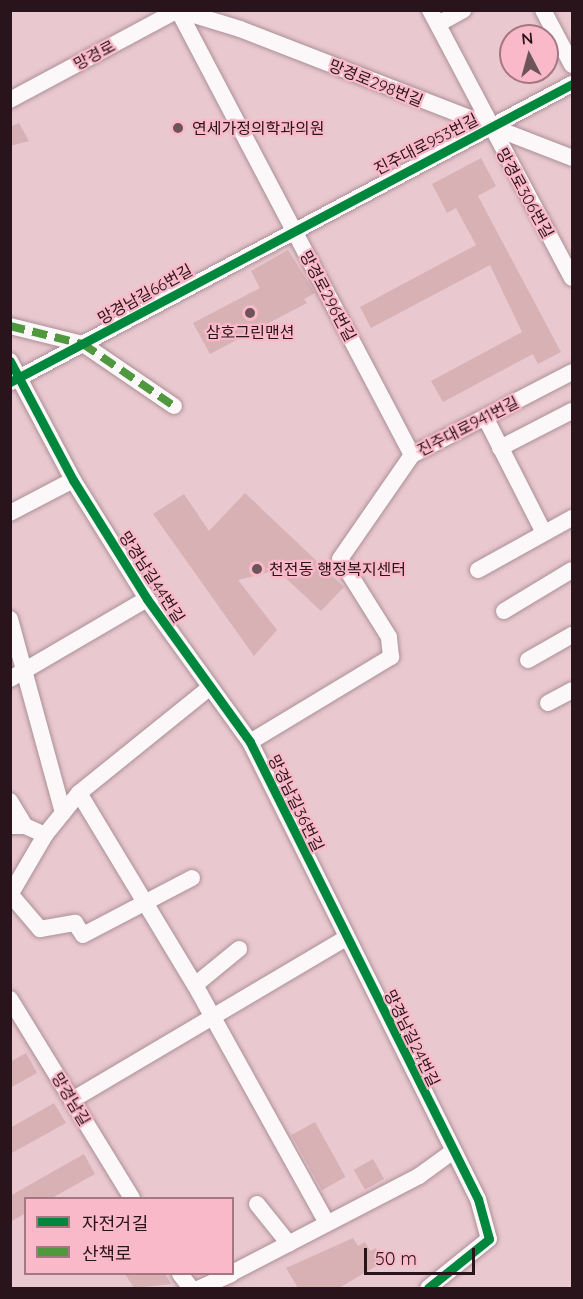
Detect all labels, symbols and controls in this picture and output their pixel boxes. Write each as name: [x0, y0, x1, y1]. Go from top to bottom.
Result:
north arrow: [499, 24, 559, 84]
text: N: [520, 28, 534, 49]
street label: 망경로: [70, 36, 118, 74]
street label: 망경로298번길: [326, 55, 426, 111]
street label: 진주대로953번길: [371, 109, 481, 179]
place label: 연세가정의학과의원: [192, 118, 324, 138]
marker: 연세가정의학과의원: [169, 119, 187, 137]
street label: 망경로306번길: [492, 145, 558, 241]
street label: 망경로296번길: [296, 247, 360, 345]
street label: 망경남길66번길: [94, 260, 196, 328]
marker: 삼호그린맨션: [243, 306, 257, 320]
place label: 삼호그린맨션: [206, 322, 294, 342]
street label: 진주대로941번길: [414, 392, 522, 460]
street label: 망경남길44번길: [115, 528, 189, 626]
place label: 천전동 행정복지센터: [269, 559, 406, 579]
marker: 천전동 행정복지센터: [250, 562, 264, 576]
street label: 망경남길36번길: [264, 751, 328, 855]
street label: 망경남길24번길: [380, 986, 444, 1090]
street label: 망경남길: [48, 1069, 94, 1129]
legend: [24, 1197, 234, 1275]
text: 자전거길: [82, 1212, 148, 1235]
scale bar: [367, 1236, 478, 1274]
text: 산책로: [82, 1242, 132, 1265]
text: 50 m: [375, 1247, 417, 1270]

